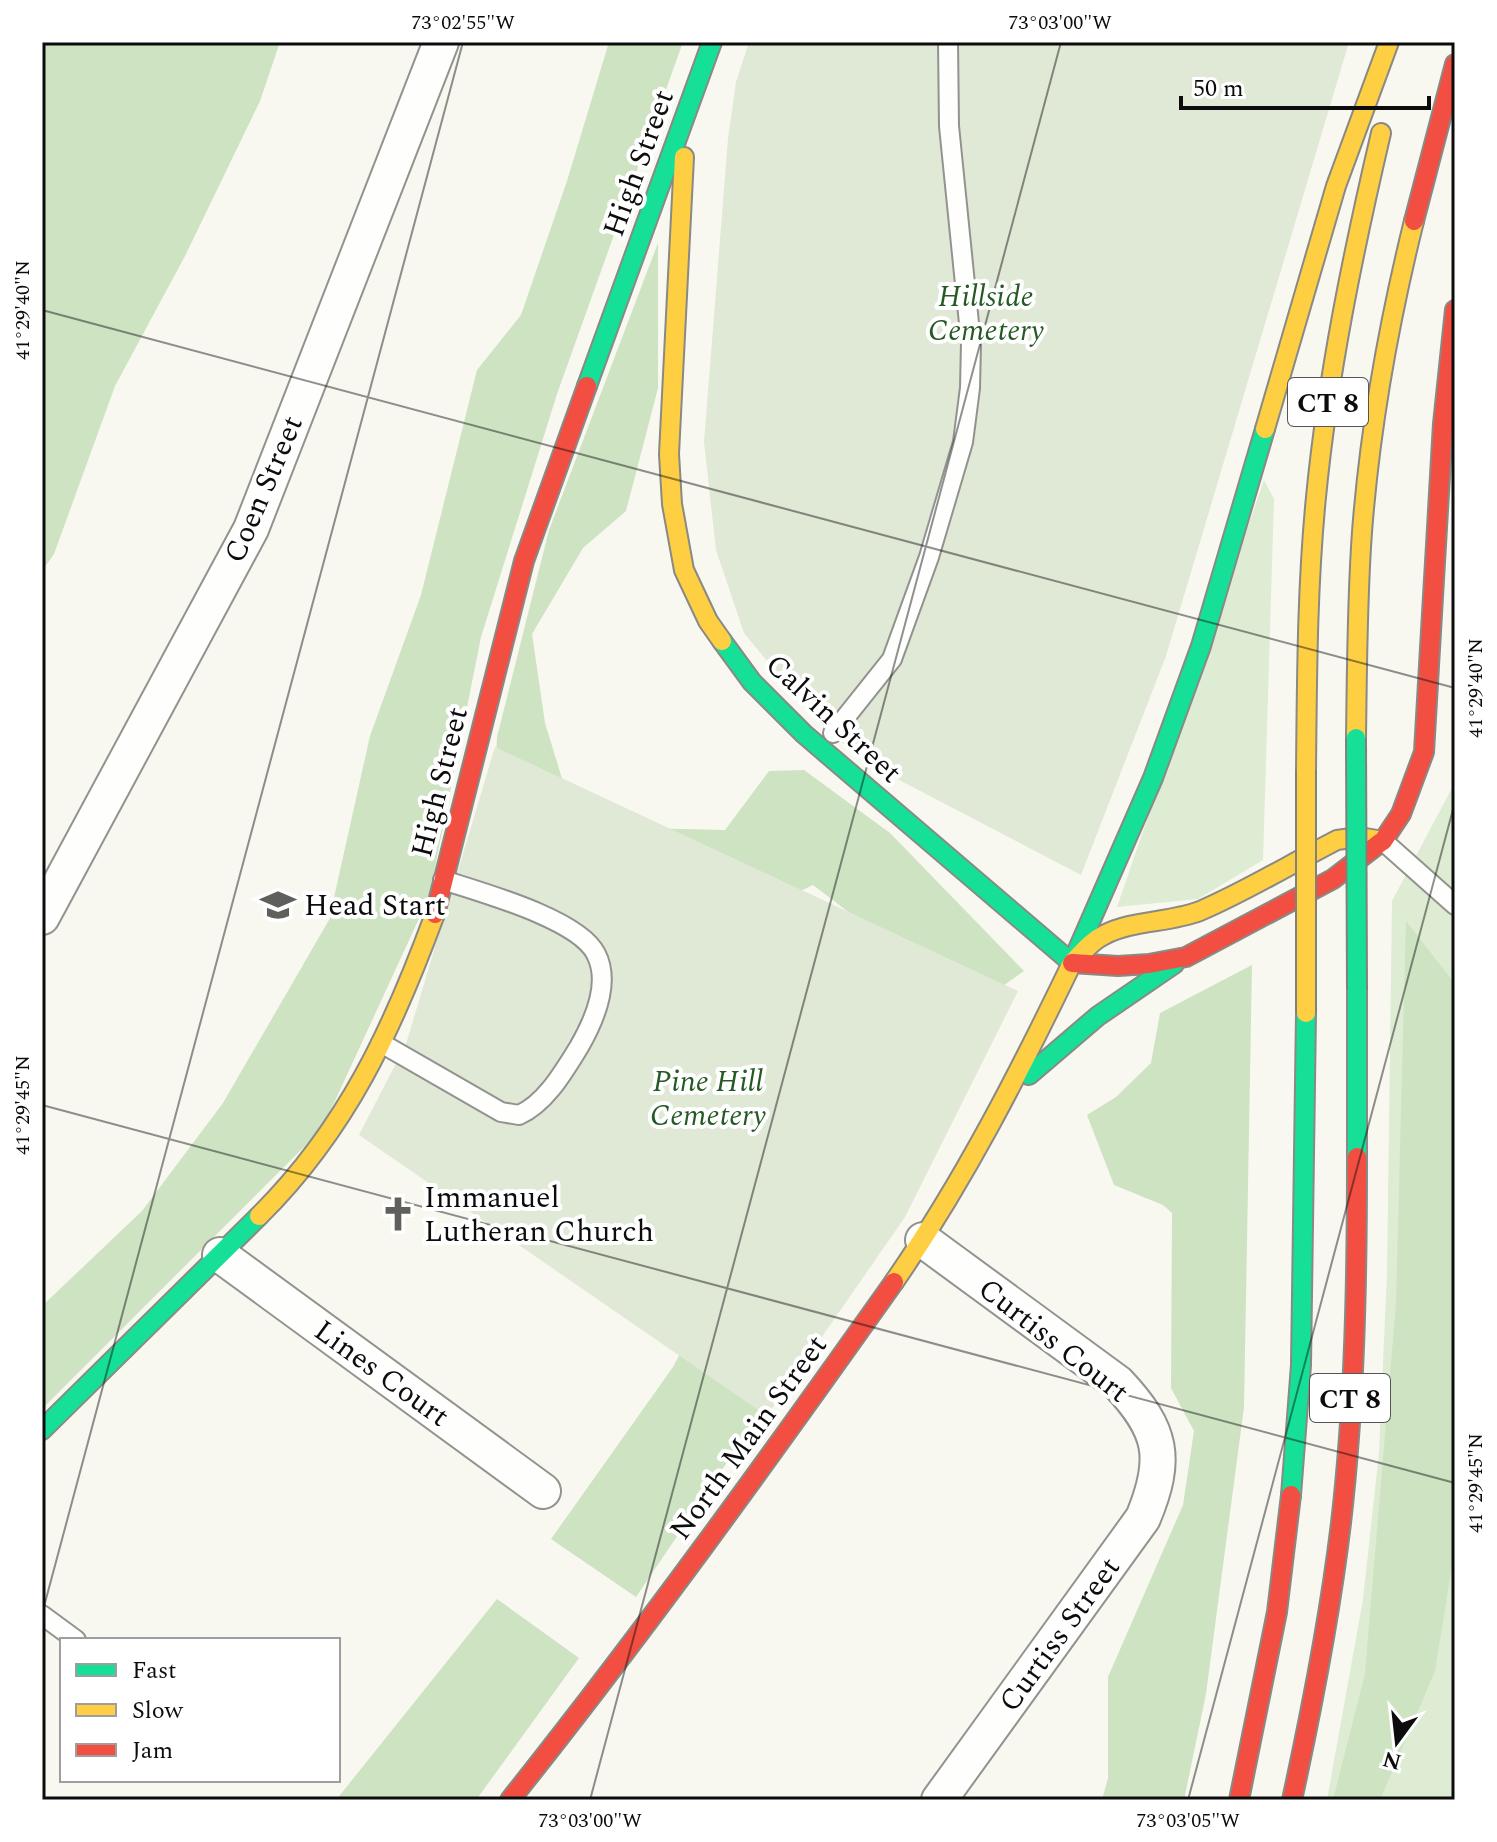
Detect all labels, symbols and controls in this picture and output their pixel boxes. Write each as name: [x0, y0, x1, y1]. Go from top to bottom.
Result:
text: 73°02'55"W: [411, 8, 515, 38]
text: 73°03'00"W: [1008, 8, 1112, 38]
scale bar: [1181, 60, 1429, 110]
text: 50 m: [1193, 71, 1244, 107]
street label: High Street: [591, 83, 687, 243]
text: 41°29'40"N: [8, 260, 38, 360]
park label: Hillside Cemetery: [928, 274, 1045, 354]
road number: CT 8: [1288, 378, 1368, 426]
street label: Coen Street: [212, 408, 316, 570]
text: 41°29'40"N: [1461, 638, 1491, 738]
street label: Calvin Street: [755, 643, 912, 794]
street label: High Street: [399, 702, 481, 862]
place label: Head Start: [304, 883, 446, 929]
school or university icon: Head Start: [259, 886, 297, 924]
text: 41°29'45"N: [8, 1055, 38, 1155]
park label: Pine Hill Cemetery: [650, 1059, 767, 1139]
place label: Immanuel Lutheran Church: [424, 1175, 654, 1255]
church icon: Immanuel Lutheran Church: [379, 1195, 417, 1233]
street label: Curtiss Court: [968, 1267, 1139, 1415]
street label: Lines Court: [304, 1309, 459, 1439]
street label: North Main Street: [658, 1325, 839, 1550]
road number: CT 8: [1310, 1374, 1390, 1422]
text: 41°29'45"N: [1461, 1433, 1491, 1533]
street label: Curtiss Street: [988, 1547, 1132, 1722]
legend: [60, 1638, 340, 1782]
text: Fast: [132, 1653, 177, 1689]
text: Slow: [132, 1693, 184, 1729]
north arrow: [1357, 1702, 1437, 1782]
text: Jam: [132, 1733, 173, 1769]
text: N: [1379, 1742, 1405, 1778]
text: 73°03'00"W: [538, 1806, 642, 1836]
text: 73°03'05"W: [1136, 1806, 1240, 1836]

